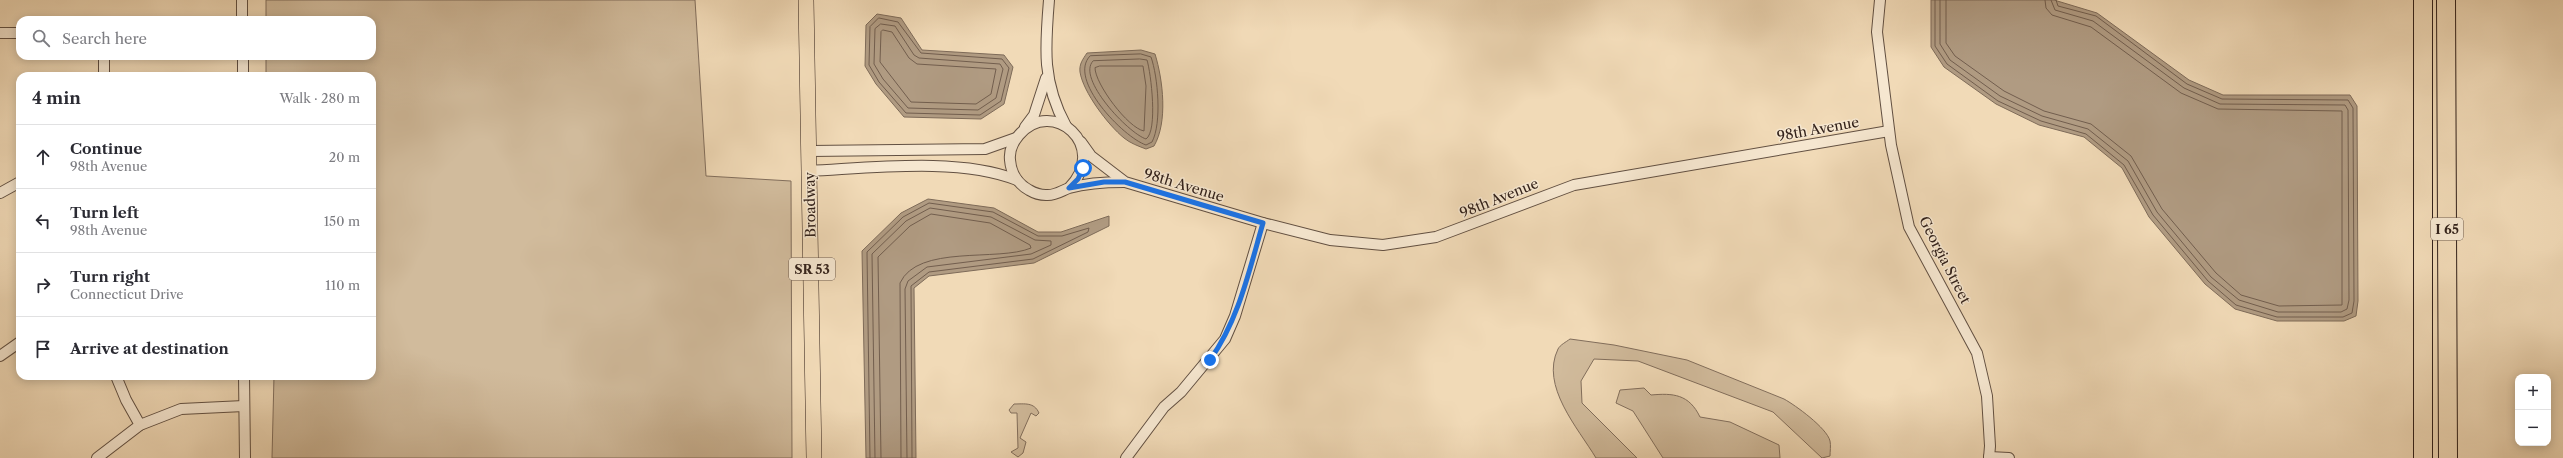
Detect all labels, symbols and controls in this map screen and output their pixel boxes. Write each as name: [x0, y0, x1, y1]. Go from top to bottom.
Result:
search box: [16, 16, 376, 60]
icon: search: [30, 27, 52, 49]
text: Search here: [62, 29, 147, 48]
text: 4 min: [32, 88, 81, 108]
text: Walk · 280 m: [279, 90, 360, 106]
street label: 98th Avenue: [1775, 113, 1861, 145]
text: Continue: [70, 139, 142, 158]
icon: ahead: [32, 146, 54, 168]
text: 20 m: [329, 149, 360, 165]
text: 98th Avenue: [70, 158, 147, 174]
route start: [1074, 159, 1092, 177]
street label: 98th Avenue: [1142, 164, 1227, 206]
street label: Broadway: [800, 172, 820, 238]
street label: 98th Avenue: [1457, 174, 1541, 222]
text: Turn left: [70, 203, 139, 222]
icon: left: [32, 210, 54, 232]
text: 150 m: [324, 213, 360, 229]
street label: Georgia Street: [1915, 213, 1975, 307]
road number: I 65: [2431, 218, 2463, 240]
text: 98th Avenue: [70, 222, 147, 238]
road number: SR 53: [789, 258, 835, 280]
text: Turn right: [70, 267, 150, 286]
icon: right: [32, 274, 54, 296]
text: 110 m: [325, 277, 360, 293]
text: Connecticut Drive: [70, 286, 184, 302]
icon: arrive: [32, 338, 54, 360]
text: Arrive at destination: [70, 339, 229, 358]
route end: [1201, 351, 1219, 369]
map controls: [2515, 374, 2551, 446]
button: +: [2515, 374, 2551, 410]
button: −: [2515, 410, 2551, 446]

